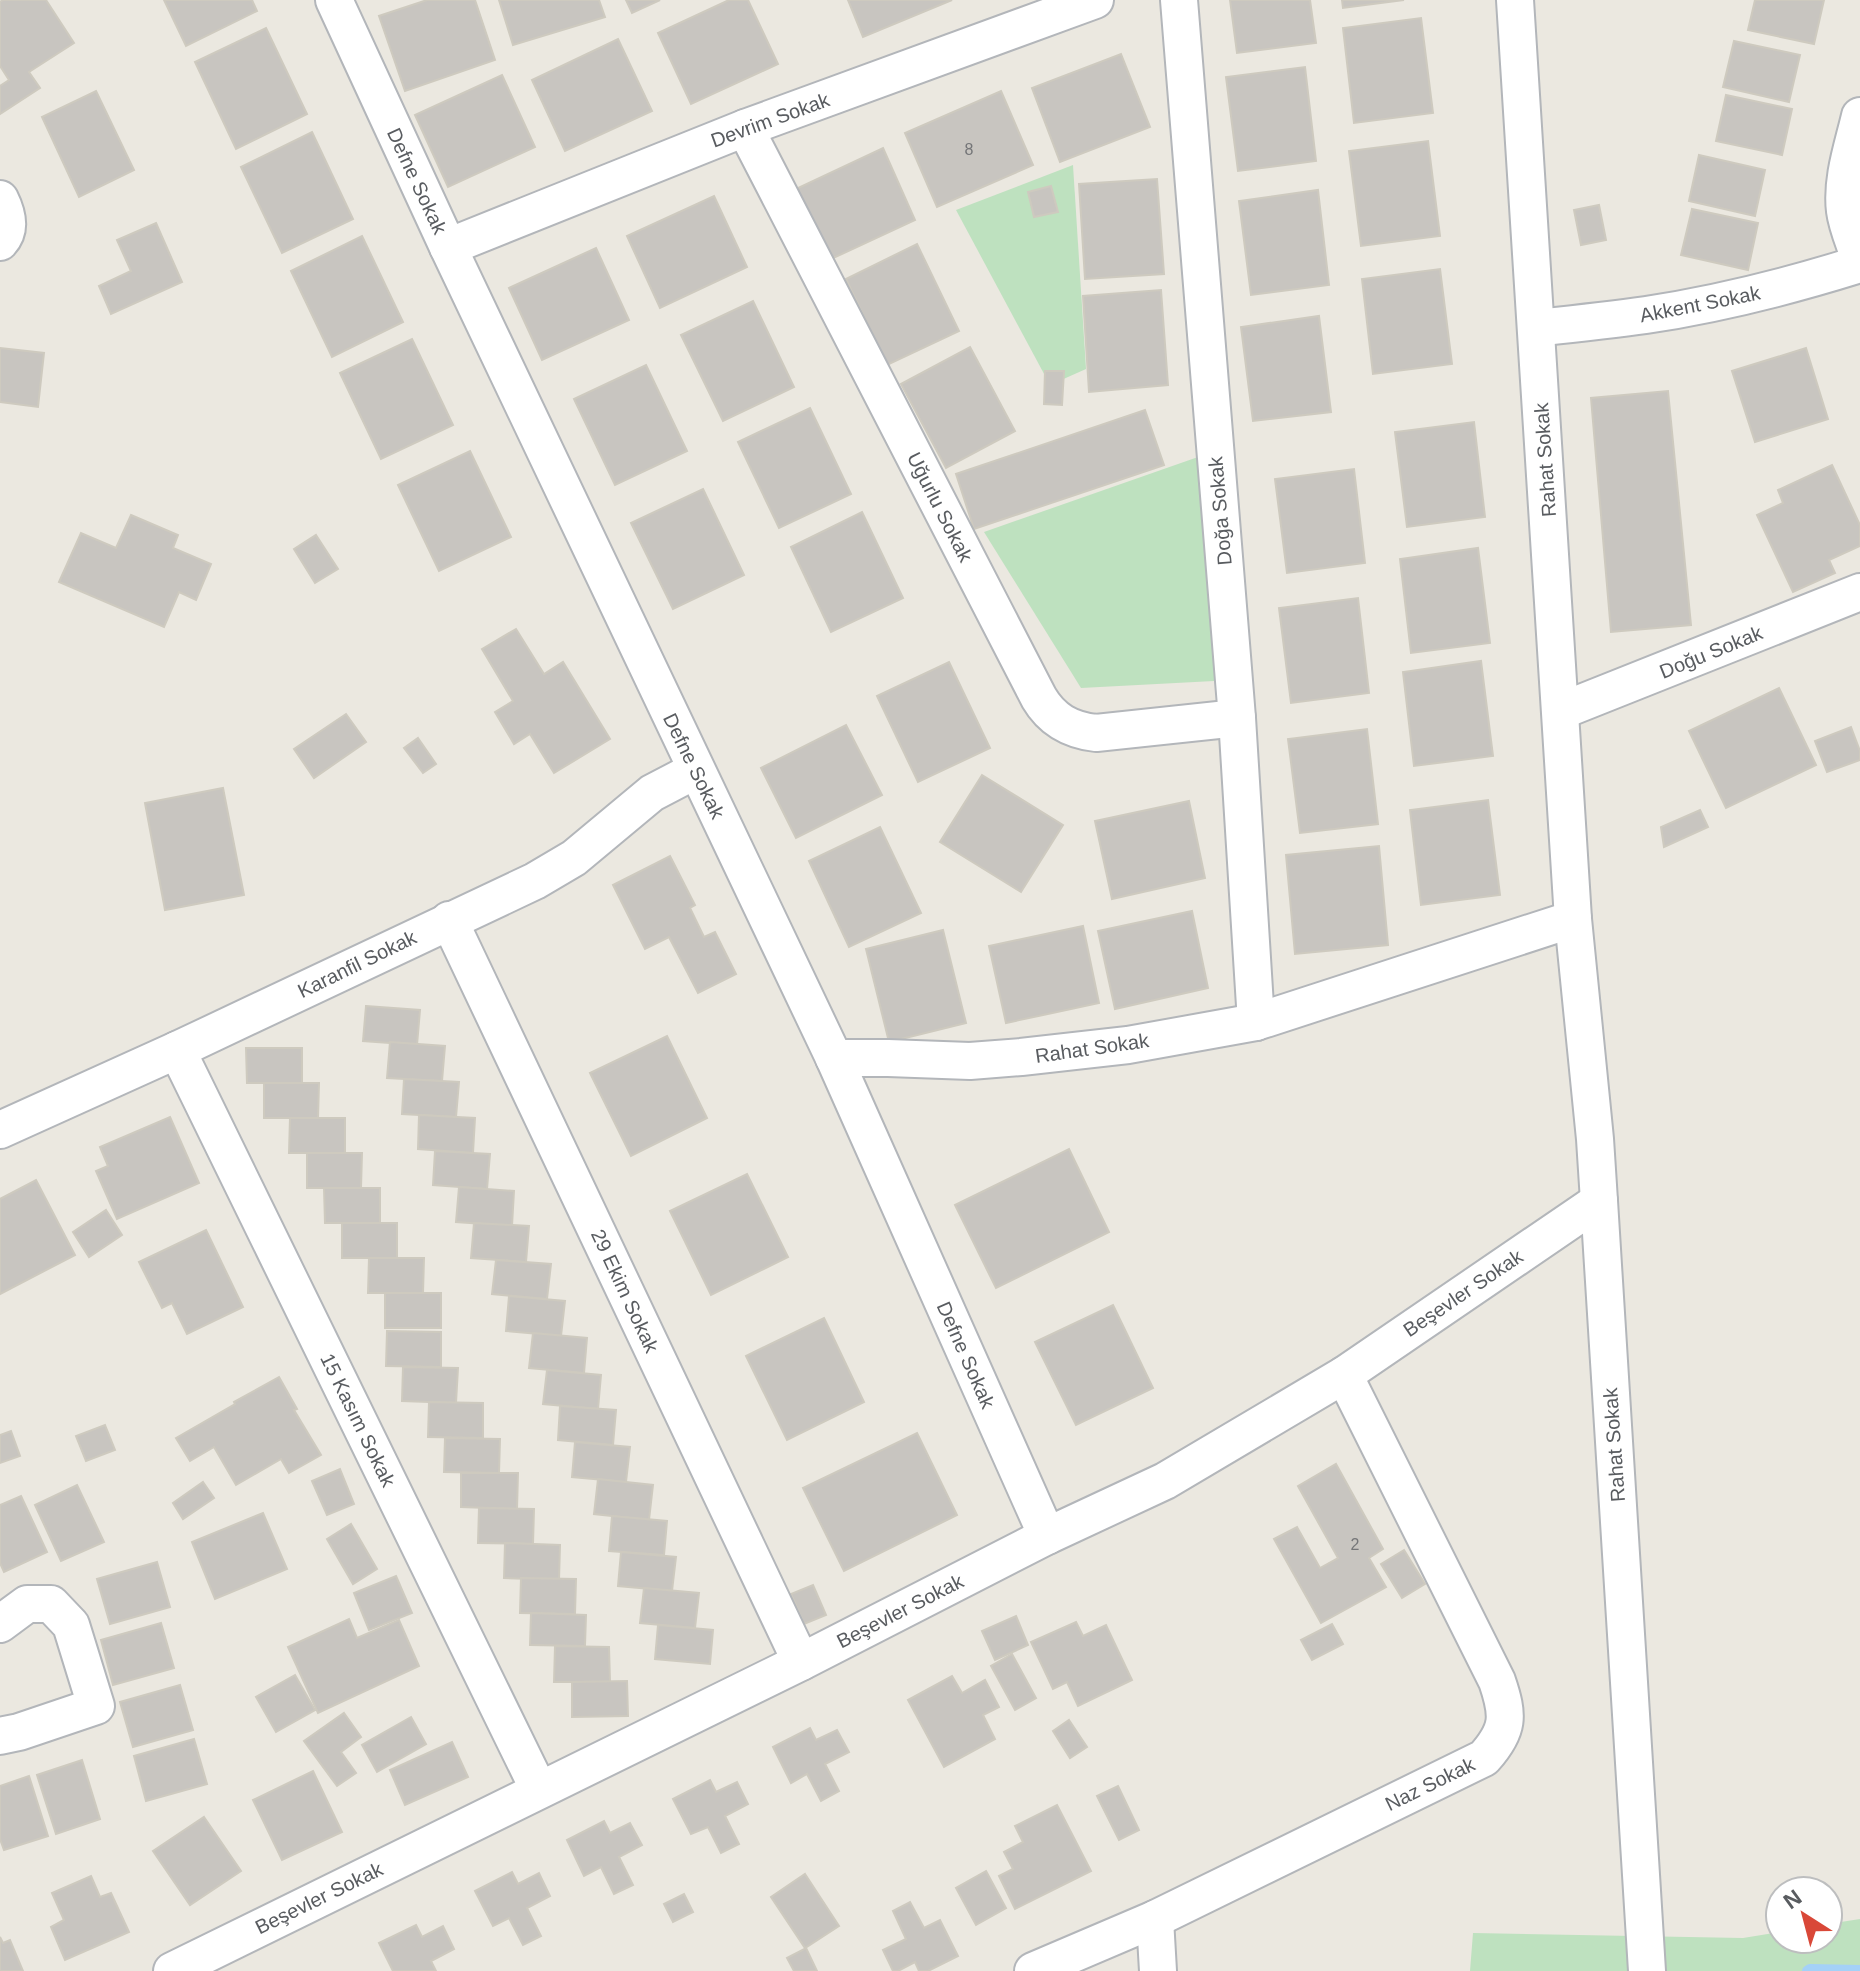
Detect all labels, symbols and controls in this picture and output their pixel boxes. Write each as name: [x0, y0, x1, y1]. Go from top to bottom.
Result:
street label: Devrim Sokak: [708, 88, 833, 152]
street label: Defne Sokak: [383, 124, 452, 238]
house number: 8: [965, 141, 974, 158]
street label: Akkent Sokak: [1638, 281, 1763, 326]
street label: Rahat Sokak: [1530, 401, 1560, 518]
street label: Uğurlu Sokak: [903, 449, 978, 566]
street label: Doğa Sokak: [1204, 455, 1236, 566]
street label: Doğu Sokak: [1656, 621, 1767, 683]
street label: Defne Sokak: [659, 710, 729, 823]
street label: Karanfil Sokak: [294, 925, 421, 1002]
street label: Rahat Sokak: [1034, 1029, 1151, 1067]
street label: 29 Ekim Sokak: [587, 1226, 664, 1357]
street label: Beşevler Sokak: [1399, 1244, 1528, 1341]
street label: Defne Sokak: [933, 1298, 1000, 1413]
street label: 15 Kasım Sokak: [316, 1350, 400, 1491]
street label: Rahat Sokak: [1599, 1386, 1629, 1503]
house number: 2: [1351, 1536, 1360, 1553]
street label: Beşevler Sokak: [833, 1569, 968, 1652]
street label: Naz Sokak: [1382, 1752, 1479, 1815]
street label: Beşevler Sokak: [252, 1857, 387, 1938]
north arrow: [1764, 1875, 1844, 1955]
text: N: [1779, 1884, 1806, 1914]

